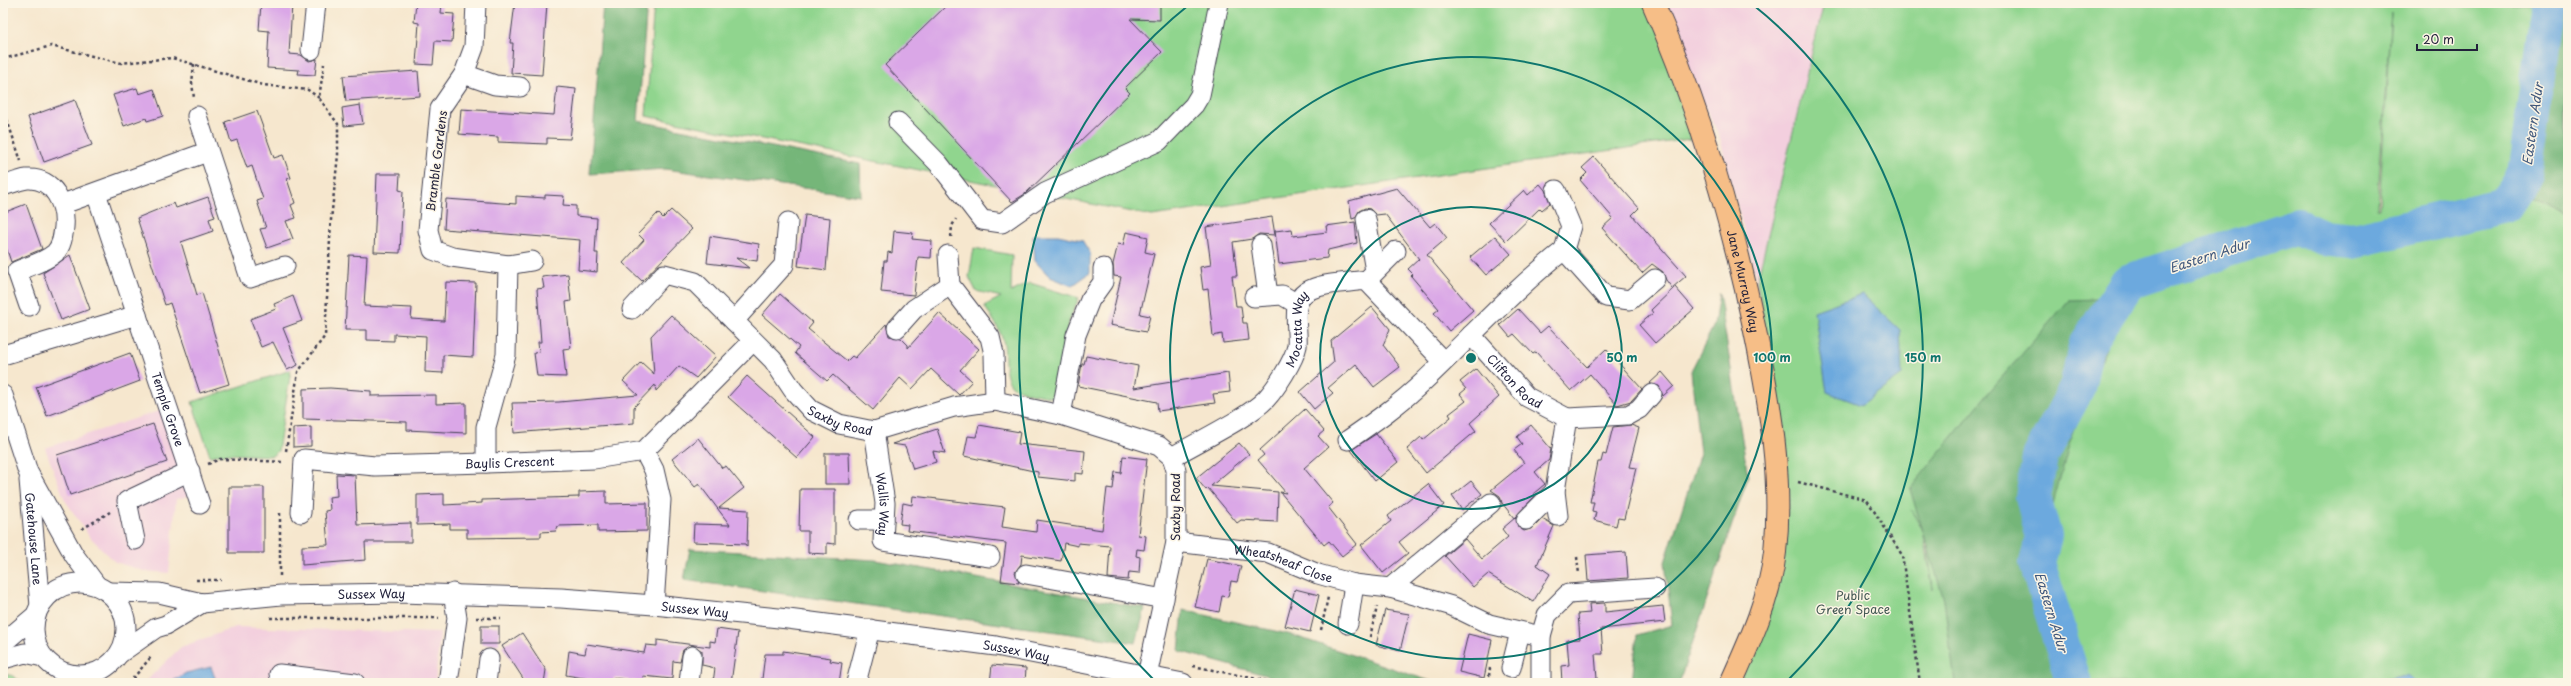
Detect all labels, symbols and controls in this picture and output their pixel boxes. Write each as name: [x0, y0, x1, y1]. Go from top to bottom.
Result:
scale bar: [2417, 26, 2477, 52]
text: 20 m: [2423, 30, 2454, 48]
water label: Eastern Adur: [2517, 80, 2547, 166]
street label: Bramble Gardens: [421, 109, 451, 213]
street label: Jane Murray Way: [1723, 228, 1764, 334]
water label: Eastern Adur: [2167, 233, 2253, 277]
street label: Mocatta Way: [1281, 285, 1312, 370]
text: 50 m: [1606, 348, 1638, 366]
text: 100 m: [1753, 348, 1791, 366]
text: 150 m: [1905, 348, 1941, 366]
street label: Clifton Road: [1483, 350, 1546, 413]
centre of rings: [1464, 351, 1478, 365]
street label: Temple Grove: [147, 370, 189, 449]
street label: Saxby Road: [805, 401, 874, 439]
street label: Baylis Crescent: [464, 451, 555, 473]
street label: Wallis Way: [871, 471, 894, 537]
street label: Saxby Road: [1166, 473, 1184, 541]
street label: Gatehouse Lane: [21, 492, 47, 586]
street label: Wheatsheaf Close: [1233, 540, 1335, 587]
water label: Eastern Adur: [2031, 570, 2074, 656]
street label: Sussex Way: [337, 584, 406, 603]
park label: Public Green Space: [1816, 586, 1890, 618]
street label: Sussex Way: [660, 597, 730, 622]
street label: Sussex Way: [982, 635, 1051, 665]

